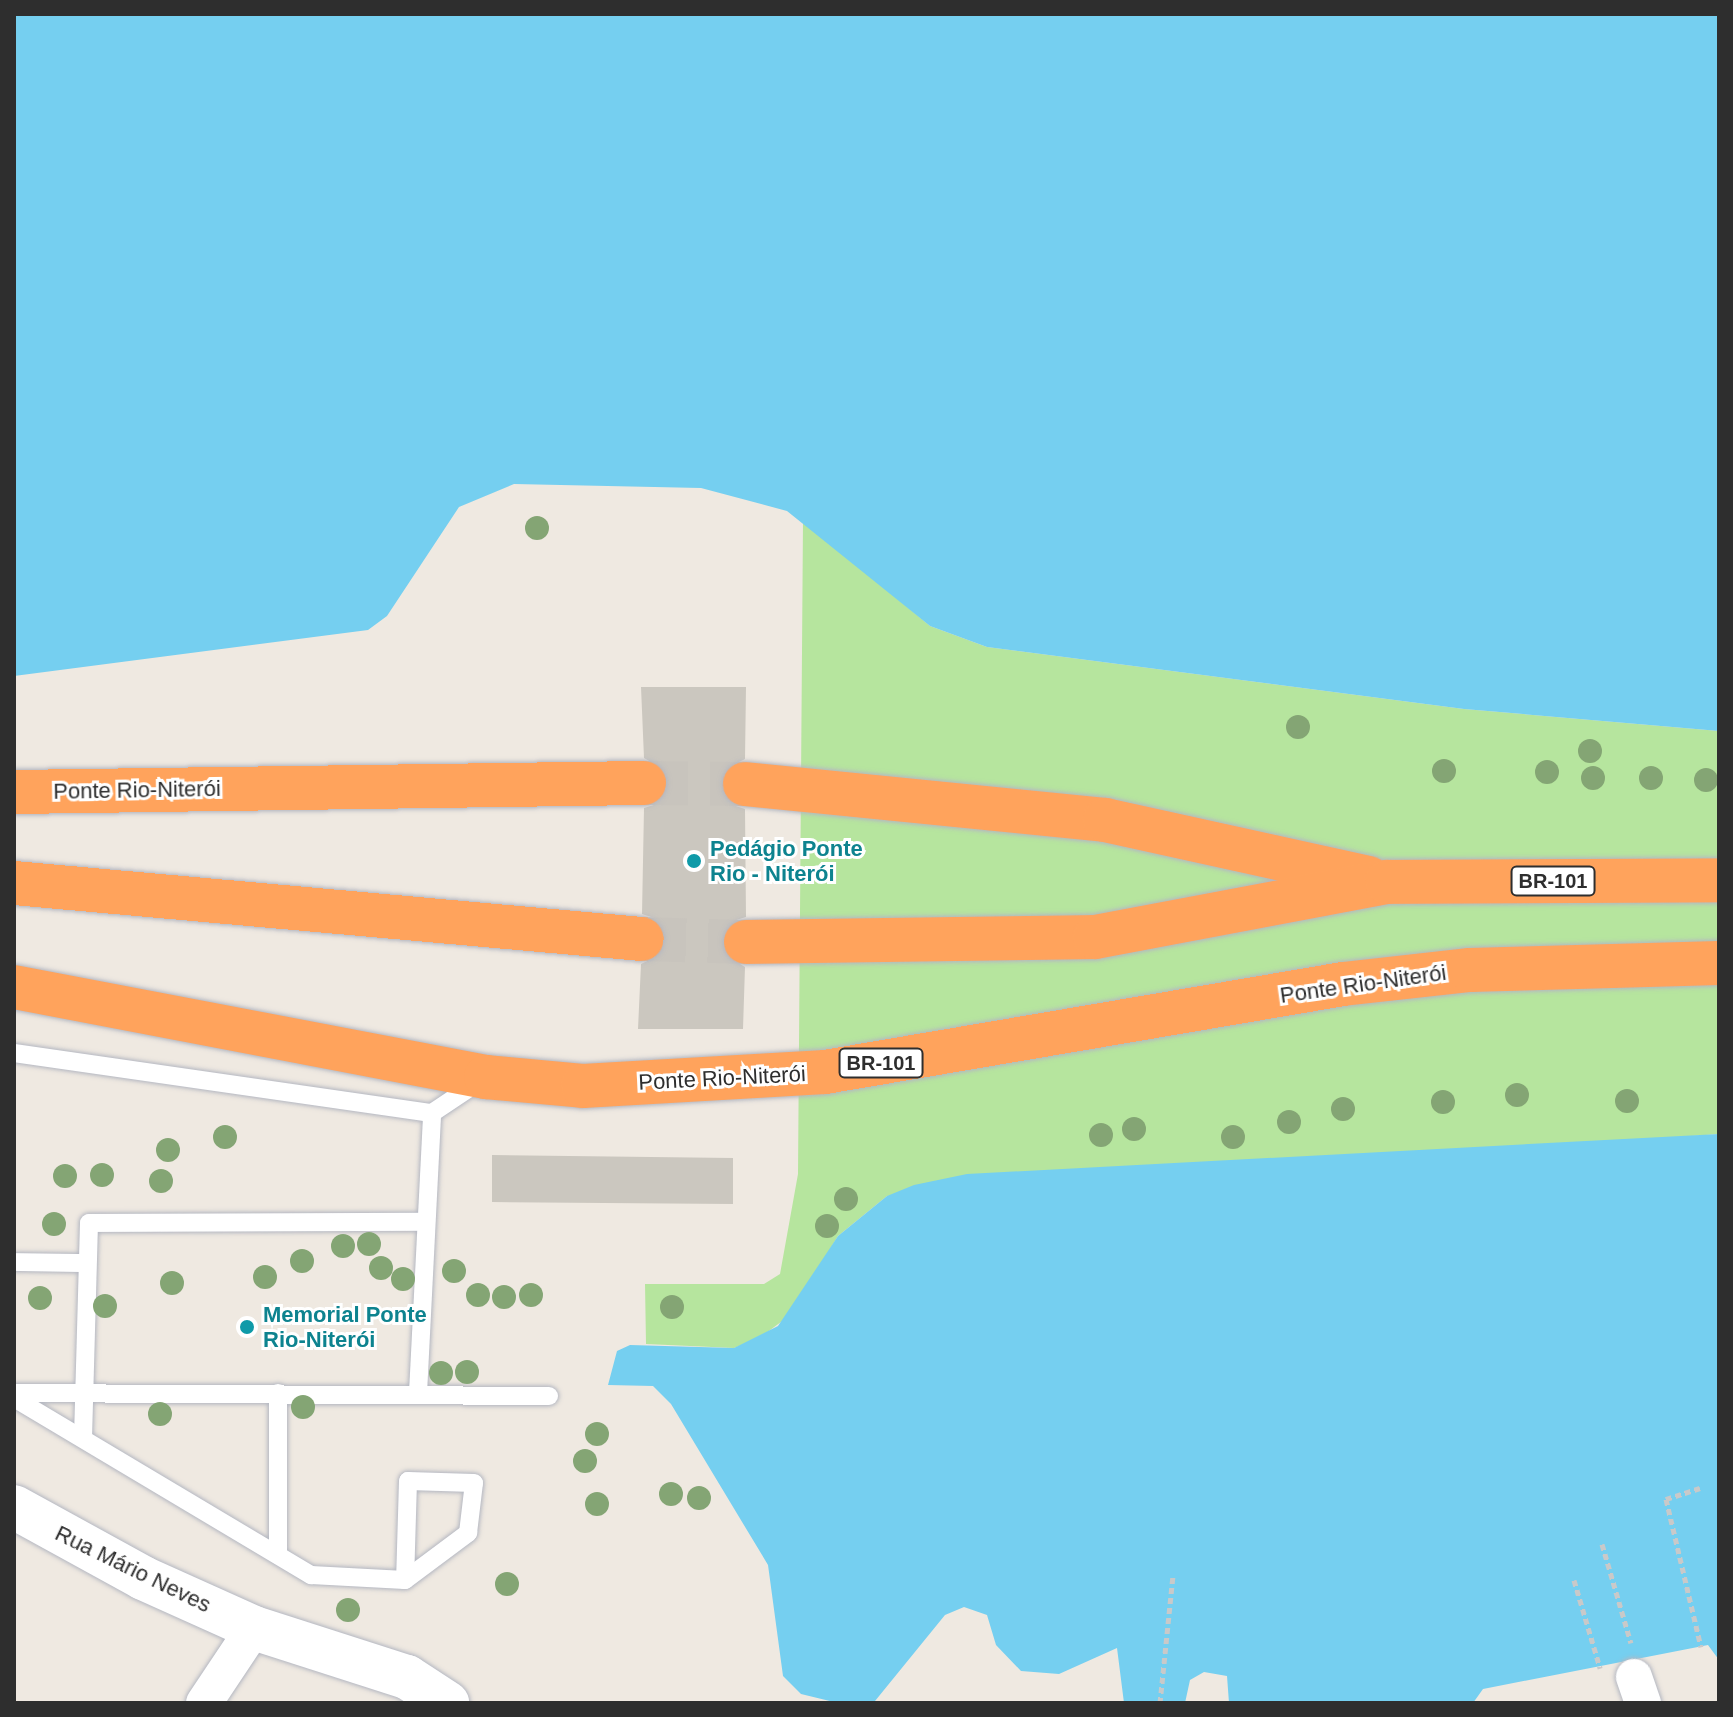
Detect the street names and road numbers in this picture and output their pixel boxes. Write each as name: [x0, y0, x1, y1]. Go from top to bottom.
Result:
street label: Ponte Rio-Niterói: [53, 775, 221, 805]
road number: BR-101: [1509, 865, 1597, 897]
street label: Ponte Rio-Niterói: [1278, 959, 1448, 1009]
road number: BR-101: [837, 1047, 925, 1079]
street label: Ponte Rio-Niterói: [638, 1060, 806, 1096]
street label: Rua Mário Neves: [51, 1520, 215, 1618]

